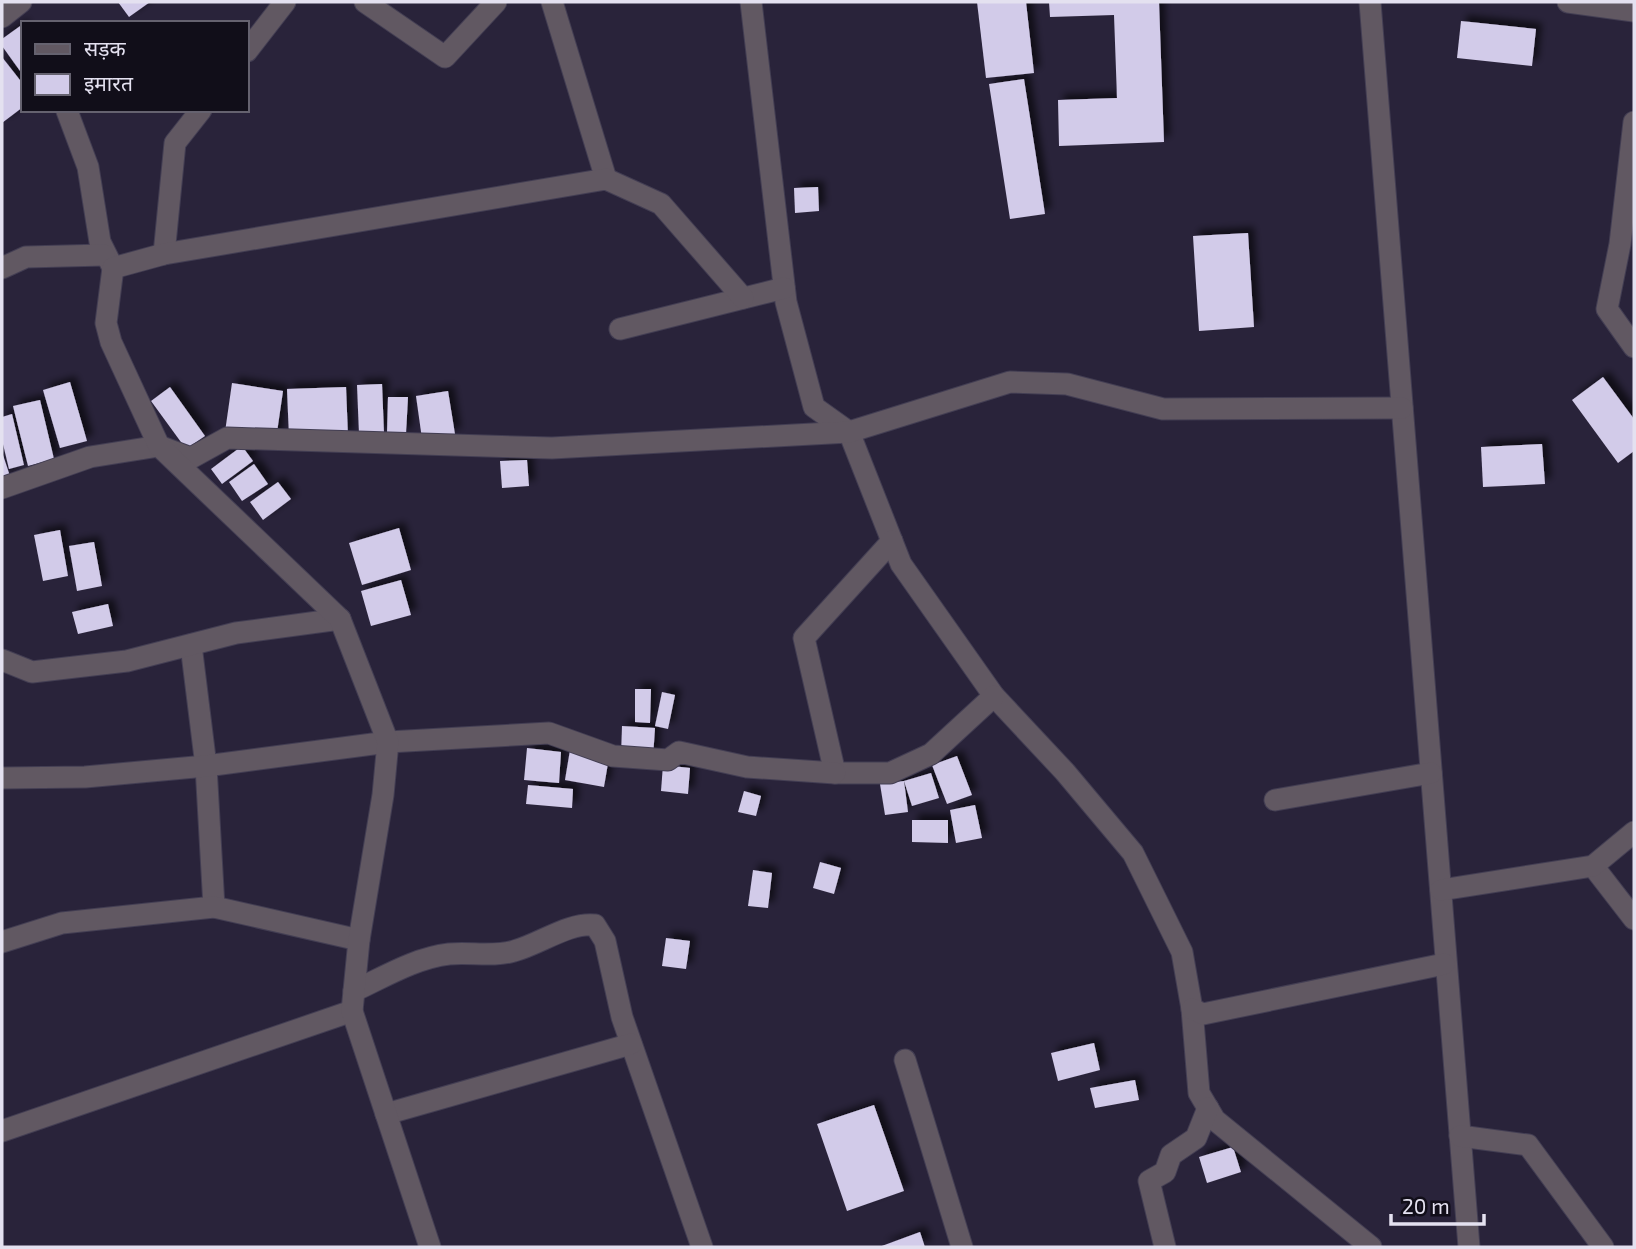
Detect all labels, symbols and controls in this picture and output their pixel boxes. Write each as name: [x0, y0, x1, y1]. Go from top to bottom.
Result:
legend: [21, 21, 248, 112]
text: सड़क: [84, 35, 126, 60]
text: इमारत: [84, 70, 134, 95]
scale bar: [1391, 1182, 1484, 1226]
text: 20 m: [1402, 1193, 1450, 1218]

